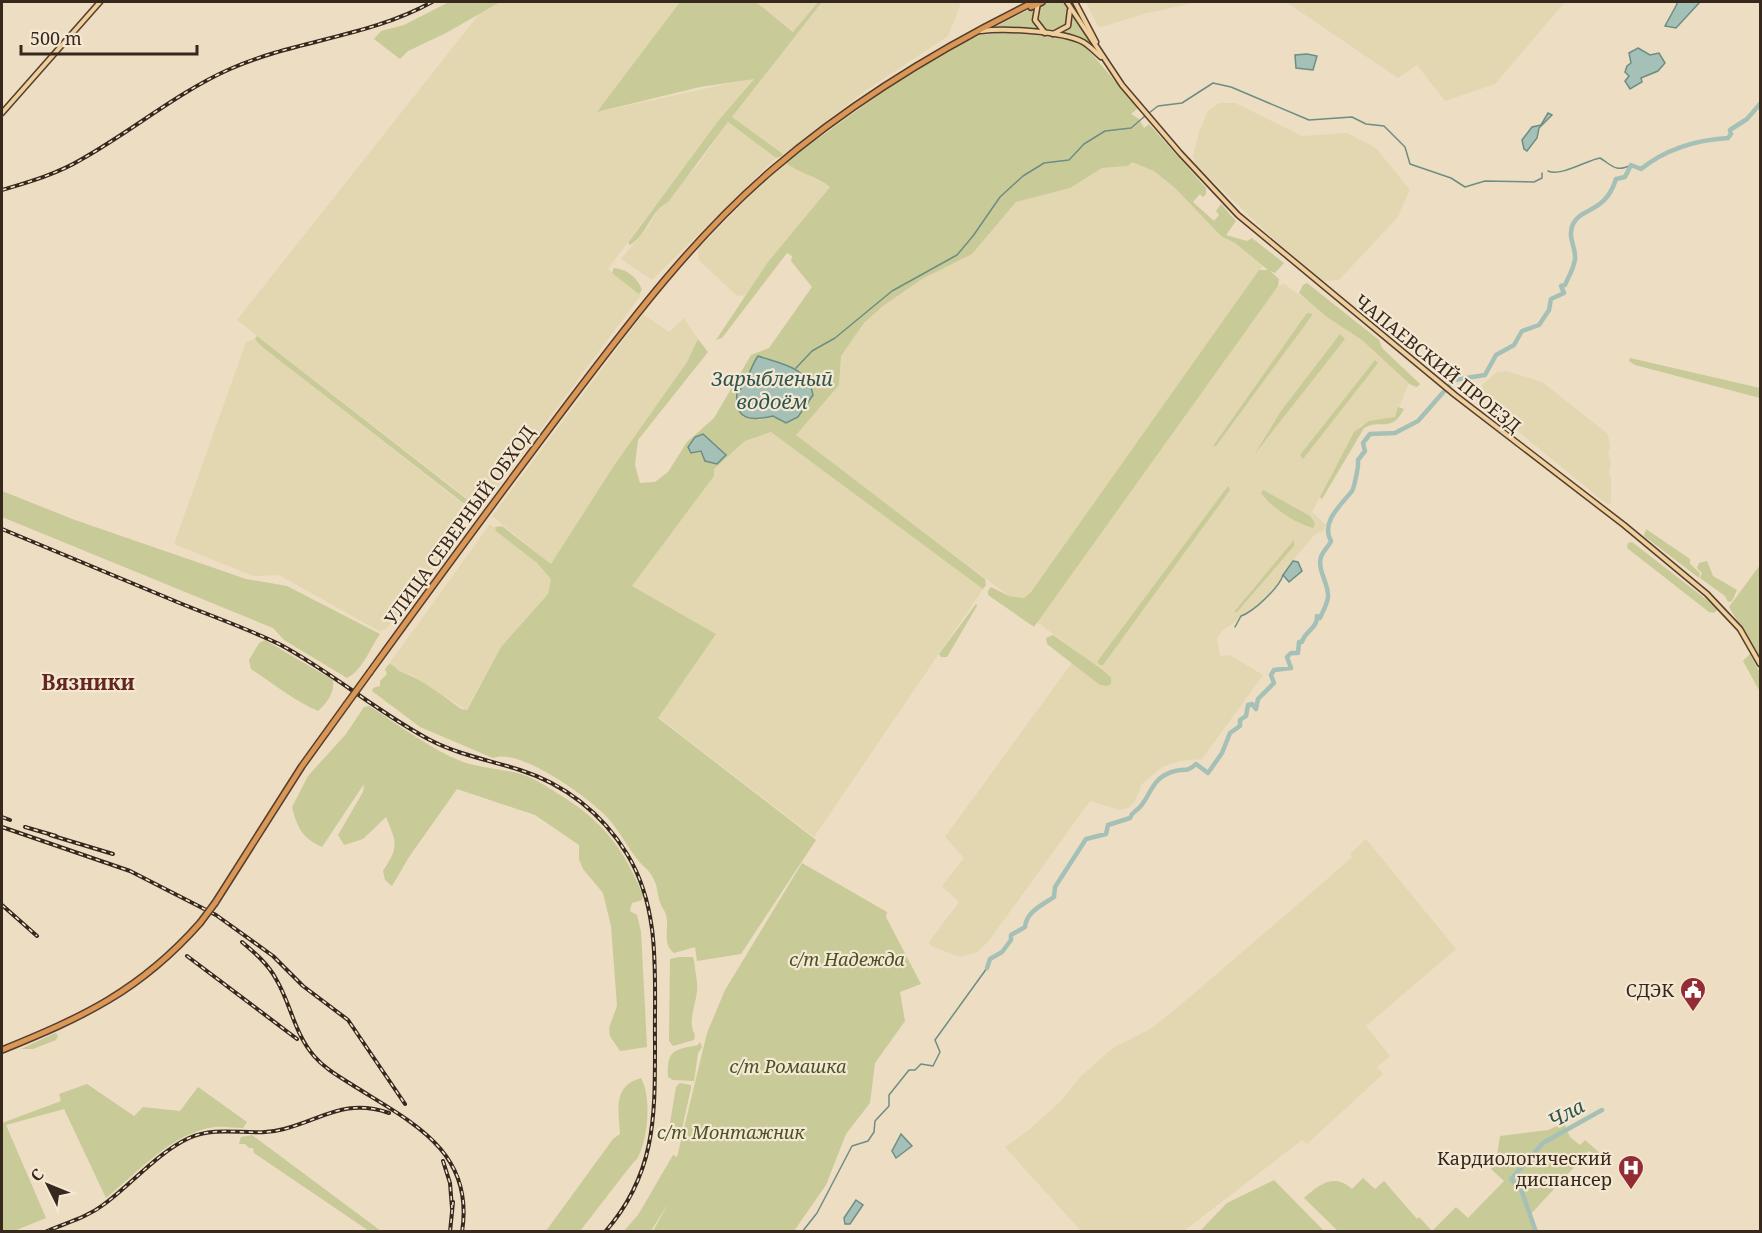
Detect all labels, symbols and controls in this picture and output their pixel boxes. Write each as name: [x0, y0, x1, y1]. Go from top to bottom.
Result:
scale bar: [21, 18, 196, 56]
text: 500 m: [30, 26, 82, 50]
street label: ЧАПАЕВСКИЙ ПРОЕЗД: [1350, 288, 1526, 438]
water label: Зарыбленый водоём: [711, 365, 833, 415]
street label: УЛИЦА СЕВЕРНЫЙ ОБХОД: [379, 421, 539, 629]
district label: Вязники: [41, 668, 135, 696]
park label: с/т Надежда: [789, 947, 905, 971]
public building icon: СДЭК: [1678, 975, 1708, 1013]
place label: СДЭК: [1626, 978, 1674, 1002]
park label: с/т Ромашка: [729, 1054, 847, 1078]
water label: Чла: [1543, 1092, 1589, 1134]
park label: с/т Монтажник: [657, 1120, 806, 1144]
place label: Кардиологический диспансер: [1437, 1146, 1612, 1191]
hospital icon: Кардиологический диспансер: [1616, 1153, 1646, 1191]
north arrow: [18, 1155, 78, 1215]
text: С: [25, 1163, 49, 1186]

